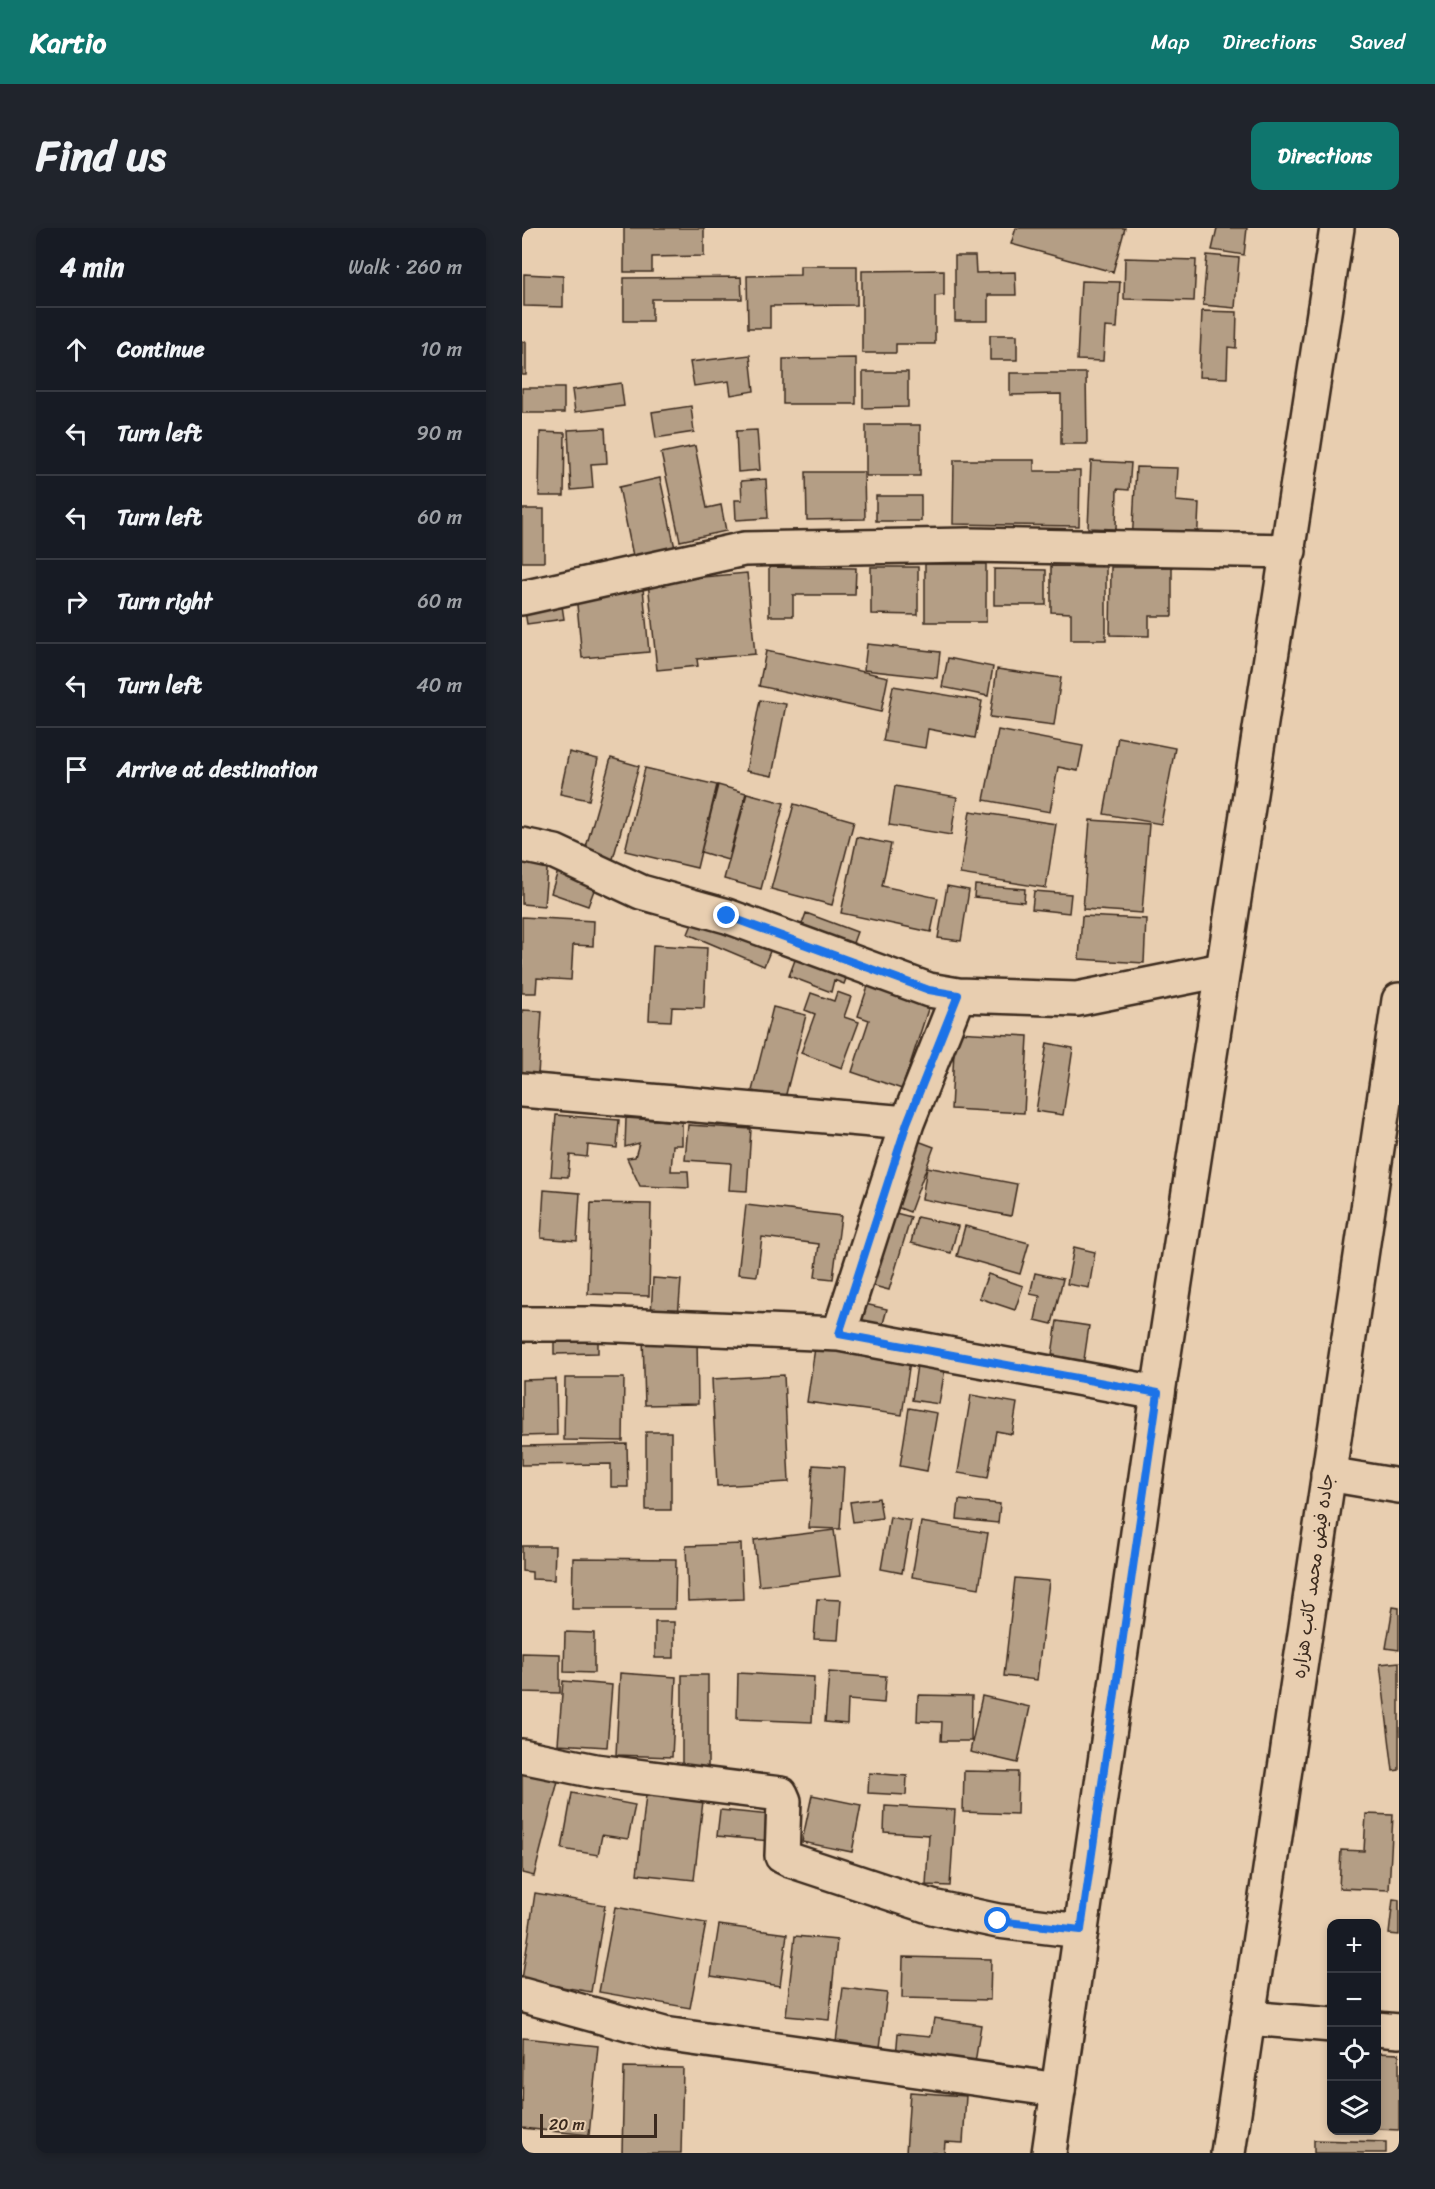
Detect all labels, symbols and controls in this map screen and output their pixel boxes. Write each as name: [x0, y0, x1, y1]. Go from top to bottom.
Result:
text: Kartio: [30, 18, 106, 67]
text: Map: [1151, 23, 1189, 61]
text: Directions: [1222, 23, 1317, 61]
text: Saved: [1350, 23, 1405, 61]
text: Find us: [36, 119, 166, 193]
button: Directions: [1251, 122, 1399, 190]
text: 4 min: [60, 244, 124, 290]
text: Walk · 260 m: [348, 250, 462, 285]
text: Continue: [117, 330, 205, 369]
text: 10 m: [420, 332, 462, 367]
icon: ahead: [60, 333, 93, 366]
text: Turn left: [117, 414, 202, 453]
text: 90 m: [417, 416, 462, 451]
icon: left: [60, 417, 93, 450]
text: Turn left: [117, 498, 202, 537]
text: 60 m: [417, 500, 462, 535]
icon: left: [60, 501, 93, 534]
text: Turn right: [117, 582, 212, 621]
text: 60 m: [417, 584, 462, 619]
icon: right: [60, 585, 93, 618]
text: Turn left: [117, 666, 202, 705]
text: 40 m: [416, 668, 462, 703]
icon: left: [60, 669, 93, 702]
text: Arrive at destination: [117, 750, 318, 789]
icon: arrive: [60, 753, 93, 786]
route end: [713, 902, 739, 928]
street label: جاده فیض محمد کاتب هزاره: [1283, 1471, 1343, 1681]
route start: [984, 1907, 1010, 1933]
map controls: [1327, 1919, 1381, 2135]
button: +: [1327, 1919, 1381, 1973]
button: −: [1327, 1973, 1381, 2027]
button: locate: [1327, 2027, 1381, 2081]
button: layers: [1327, 2081, 1381, 2135]
text: 20 m: [549, 2110, 585, 2139]
scale bar: [540, 2111, 657, 2138]

